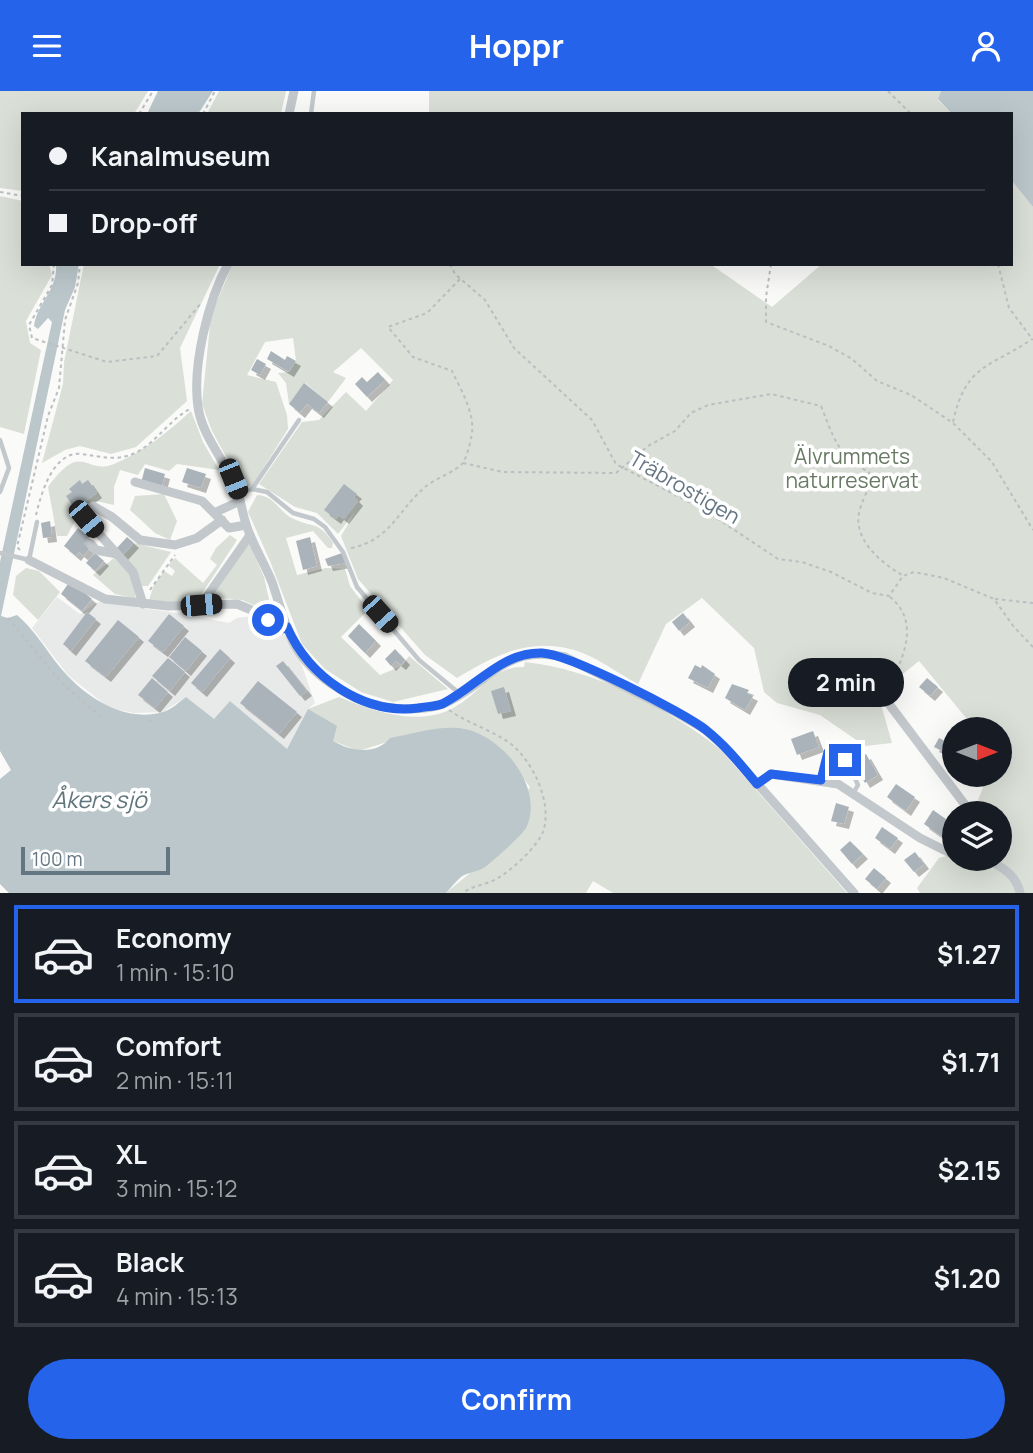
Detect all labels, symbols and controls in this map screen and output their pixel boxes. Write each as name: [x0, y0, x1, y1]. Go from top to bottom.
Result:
text: Hoppr: [469, 24, 564, 68]
icon: menu: [28, 27, 66, 65]
icon: person: [967, 27, 1005, 65]
text: Kanalmuseum: [91, 138, 270, 174]
text: Drop-off: [91, 205, 197, 241]
park label: Älvrummets naturreservat: [785, 442, 919, 494]
street label: Träbrostigen: [624, 444, 746, 530]
car: [216, 456, 251, 502]
car: [65, 496, 108, 542]
car: [359, 591, 402, 637]
car: [180, 593, 223, 617]
route start: [252, 604, 284, 636]
callout: 2 min: [787, 659, 903, 707]
text: 2 min: [816, 666, 876, 698]
north arrow: [942, 717, 1012, 787]
map controls: [942, 717, 1012, 871]
route end: [829, 744, 861, 776]
water label: Åkers sjö: [51, 783, 148, 815]
button: layers: [942, 801, 1012, 871]
scale bar: [21, 844, 170, 876]
text: 100 m: [32, 846, 83, 872]
text: Economy: [116, 920, 231, 956]
icon: car: [32, 923, 95, 986]
text: $1.27: [937, 936, 1001, 972]
text: 1 min · 15:10: [116, 956, 235, 988]
text: Comfort: [116, 1028, 222, 1064]
icon: car: [32, 1031, 95, 1094]
text: $1.71: [941, 1044, 1001, 1080]
text: 2 min · 15:11: [116, 1064, 234, 1096]
text: XL: [116, 1136, 147, 1172]
icon: car: [32, 1139, 95, 1202]
text: $2.15: [938, 1152, 1001, 1188]
text: 3 min · 15:12: [116, 1172, 237, 1204]
text: Black: [116, 1244, 184, 1280]
icon: car: [32, 1247, 95, 1310]
text: $1.20: [934, 1260, 1001, 1296]
text: 4 min · 15:13: [116, 1280, 238, 1312]
button: Confirm: [28, 1359, 1005, 1439]

